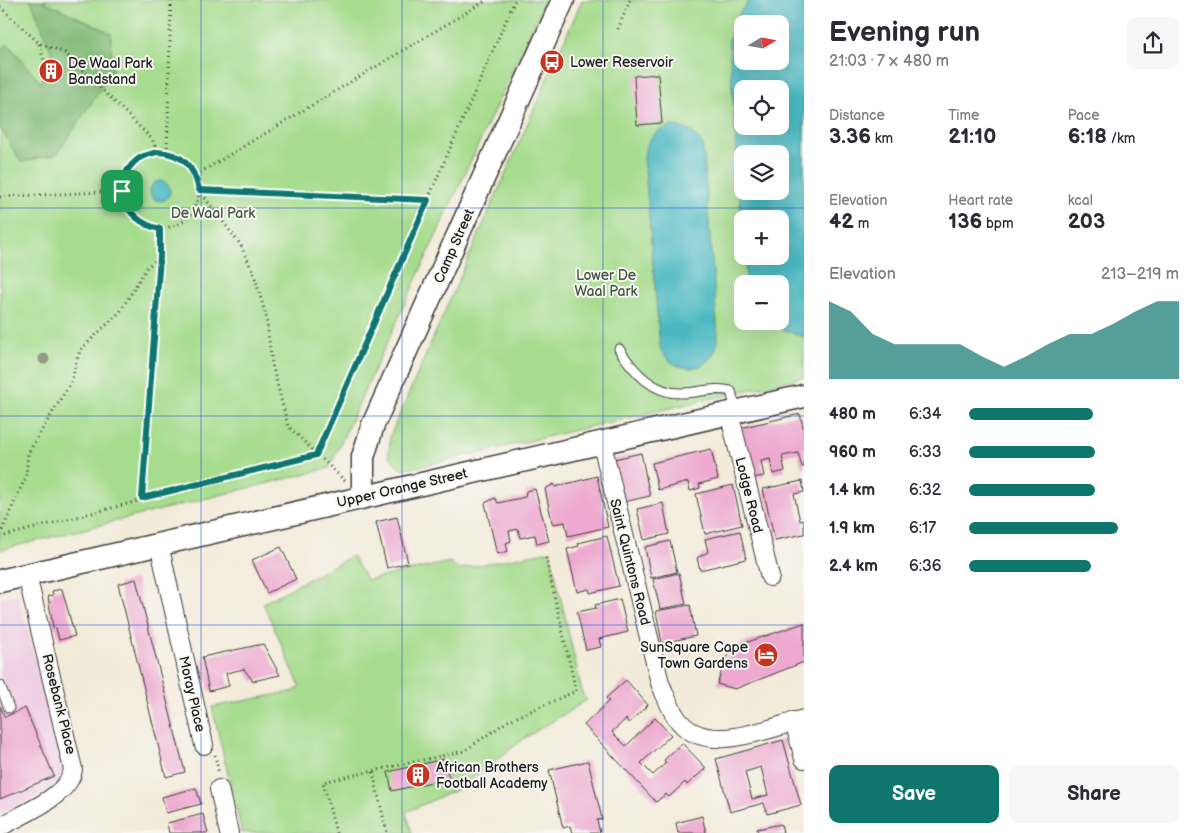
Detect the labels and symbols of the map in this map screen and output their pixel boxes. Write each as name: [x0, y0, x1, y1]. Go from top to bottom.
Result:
north arrow: [734, 15, 789, 70]
bus stop icon: Lower Reservoir: [539, 49, 565, 75]
place label: Lower Reservoir: [570, 54, 674, 71]
place label: De Waal Park Bandstand: [68, 55, 152, 88]
building icon: De Waal Park Bandstand: [38, 58, 64, 84]
pin: [101, 170, 143, 212]
park label: De Waal Park: [171, 205, 255, 222]
street label: Camp Street: [430, 206, 478, 286]
park label: Lower De Waal Park: [575, 267, 638, 300]
street label: Lodge Road: [731, 455, 767, 535]
street label: Upper Orange Street: [335, 465, 470, 511]
street label: Saint Quintons Road: [606, 497, 654, 627]
place label: SunSquare Cape Town Gardens: [640, 639, 748, 672]
hotel icon: SunSquare Cape Town Gardens: [753, 642, 779, 668]
street label: Rosebank Place: [38, 652, 80, 756]
street label: Moray Place: [175, 654, 209, 734]
place label: African Brothers Football Academy: [436, 759, 548, 792]
building icon: African Brothers Football Academy: [405, 762, 431, 788]

